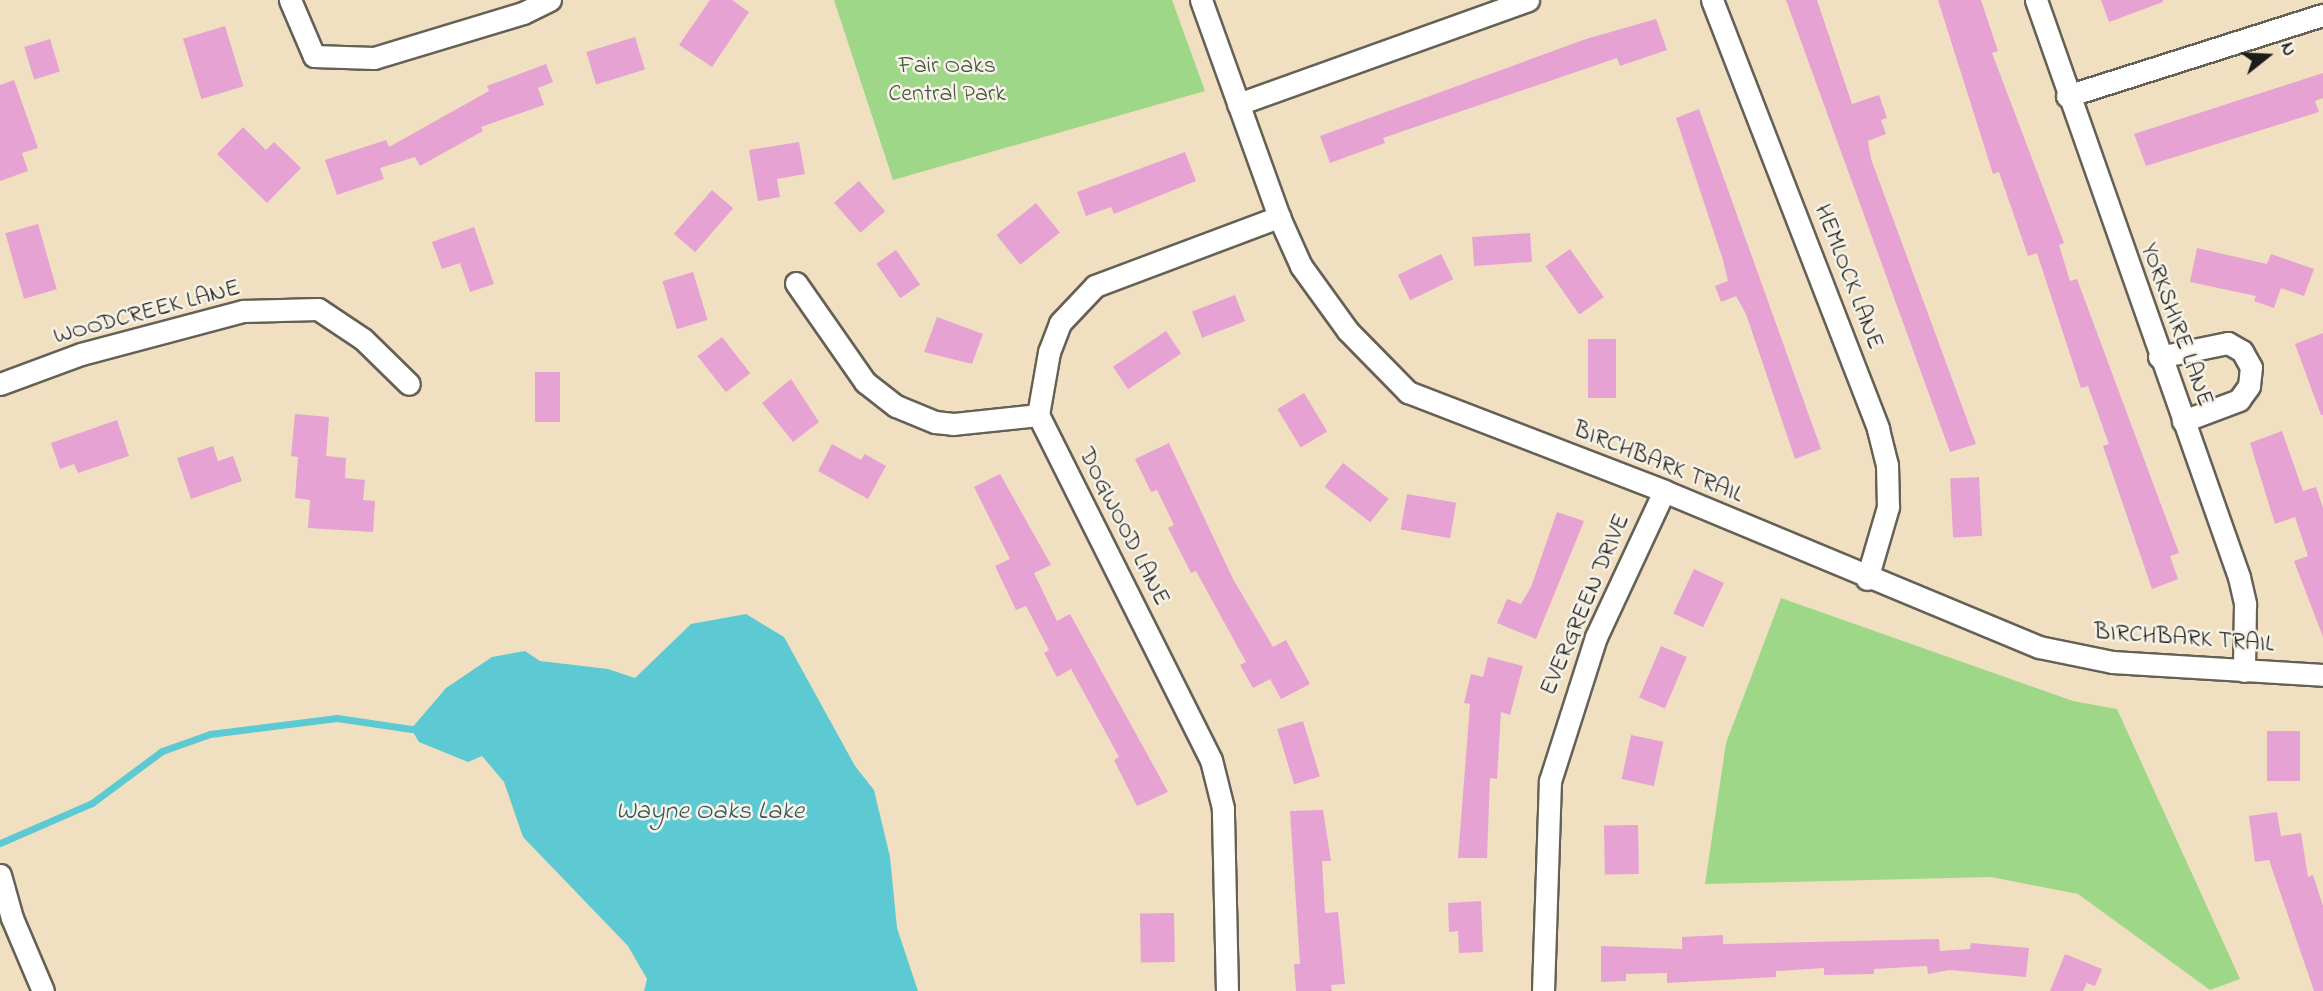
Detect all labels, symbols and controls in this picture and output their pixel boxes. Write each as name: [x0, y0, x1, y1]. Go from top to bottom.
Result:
north arrow: [2232, 21, 2302, 91]
text: N: [2273, 39, 2302, 60]
park label: Fair Oaks Central Park: [888, 53, 1006, 109]
street label: HEMLOCK LANE: [1807, 200, 1889, 354]
street label: YORKSHIRE LANE: [2133, 239, 2219, 411]
street label: WOODCREEK LANE: [51, 274, 243, 352]
street label: BIRCHBARK TRAIL: [1569, 416, 1747, 510]
street label: DOGWOOD LANE: [1071, 443, 1175, 611]
street label: EVERGREEN DRIVE: [1535, 510, 1637, 700]
street label: BIRCHBARK TRAIL: [2093, 618, 2275, 660]
water label: Wayne Oaks Lake: [616, 797, 804, 829]

